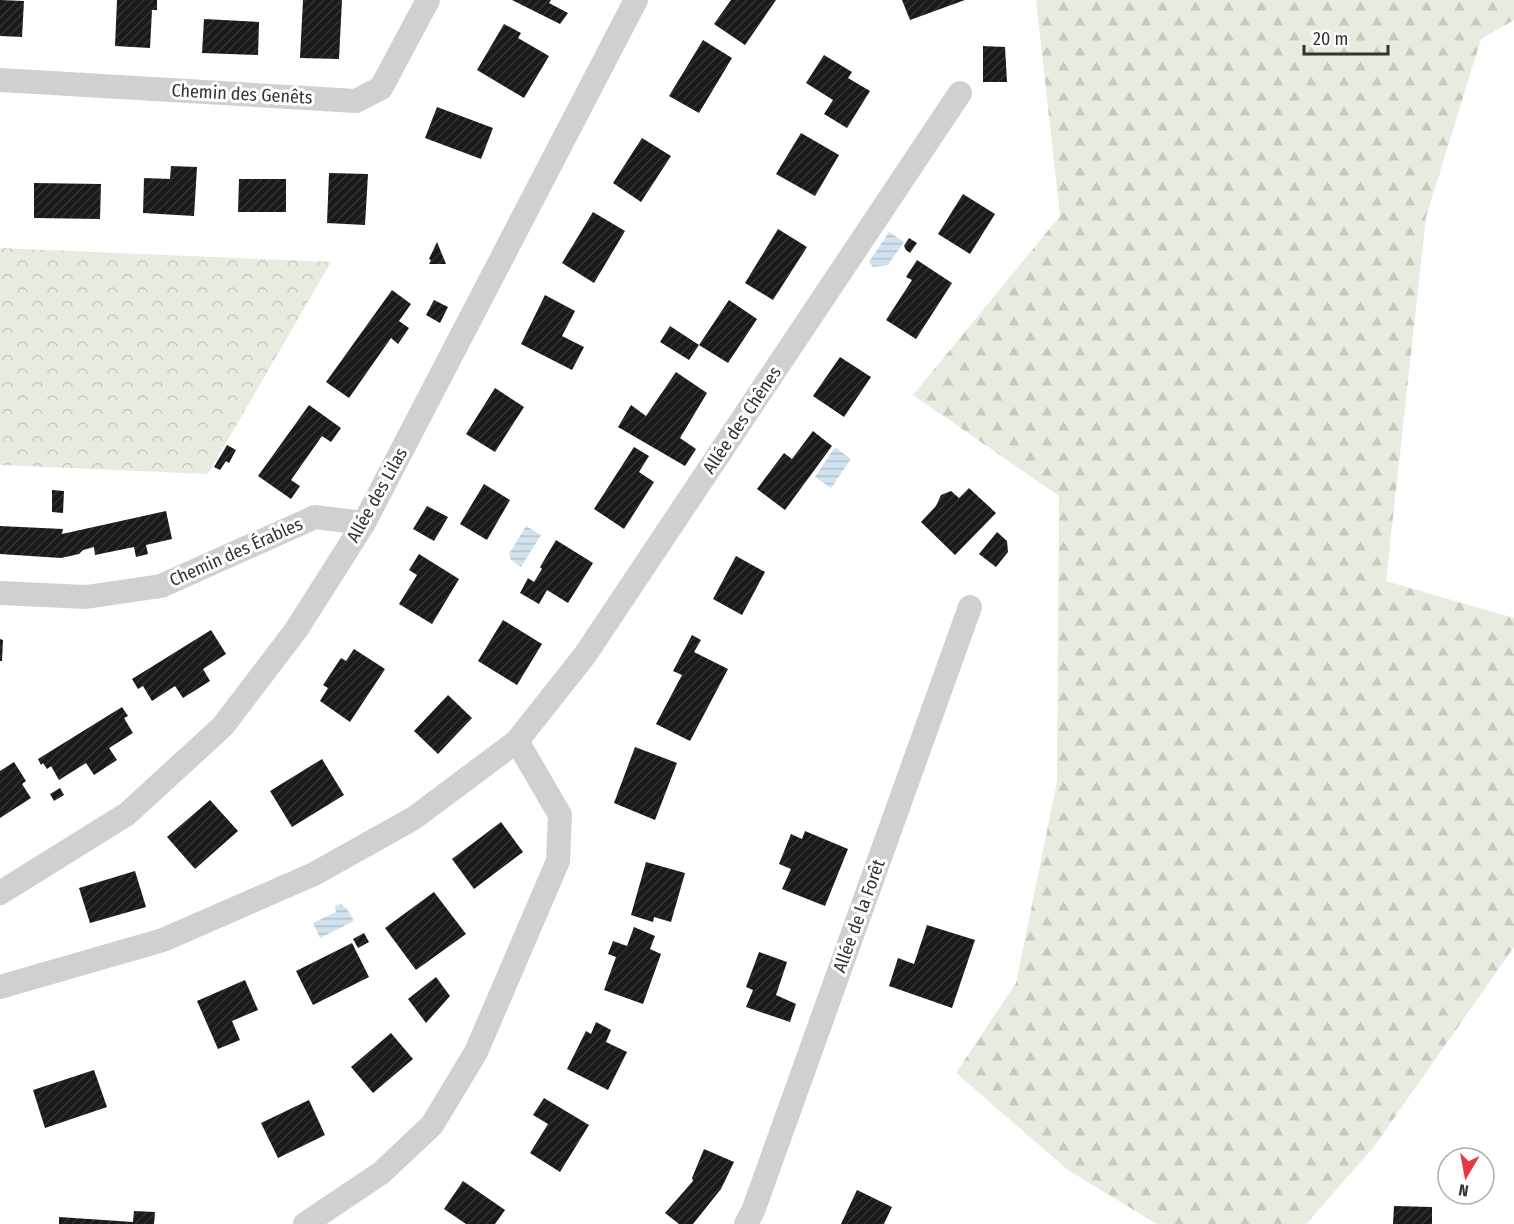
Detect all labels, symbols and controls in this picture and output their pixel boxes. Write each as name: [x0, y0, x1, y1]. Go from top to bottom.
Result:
scale bar: [1304, 18, 1388, 56]
text: 20 m: [1313, 28, 1348, 50]
street label: Chemin des Genêts: [171, 79, 313, 109]
street label: Allée des Chênes: [698, 362, 786, 478]
street label: Allée des Lilas: [342, 444, 412, 546]
street label: Chemin des Érables: [166, 512, 306, 591]
street label: Allée de la Forêt: [828, 856, 890, 976]
north arrow: [1436, 1146, 1496, 1206]
text: N: [1457, 1180, 1470, 1200]

